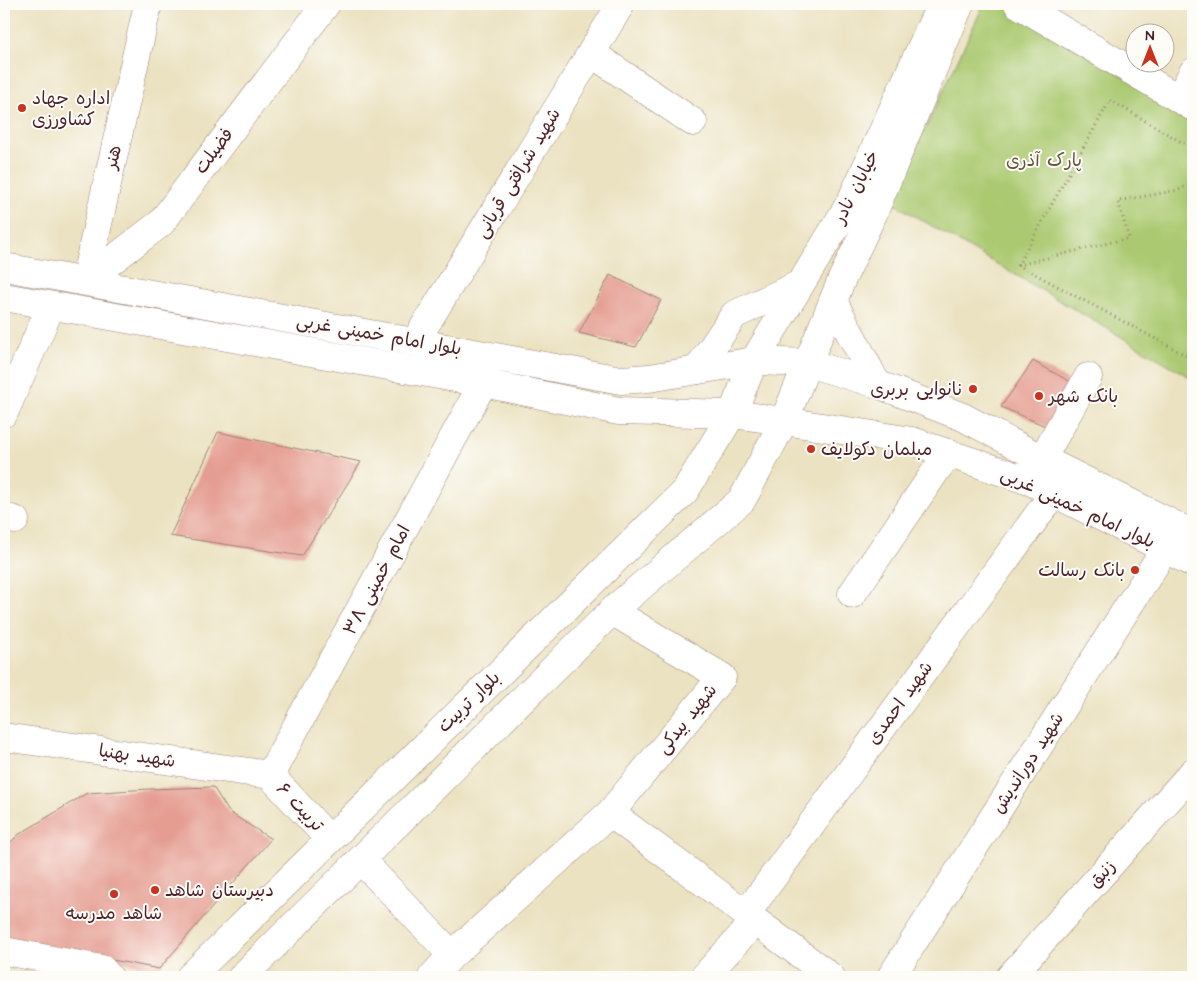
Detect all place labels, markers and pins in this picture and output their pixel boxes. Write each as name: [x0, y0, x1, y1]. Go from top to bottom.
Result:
place label: اداره جهاد کشاورزی: [32, 86, 110, 132]
marker: اداره جهاد کشاورزی: [16, 102, 28, 114]
place label: نانوایی بربری: [870, 377, 963, 402]
marker: نانوایی بربری: [967, 383, 979, 395]
place label: بانک شهر: [1047, 384, 1118, 409]
marker: بانک شهر: [1033, 390, 1045, 402]
place label: مبلمان دکولایف: [821, 437, 932, 462]
marker: مبلمان دکولایف: [805, 443, 817, 455]
place label: بانک رسالت: [1038, 558, 1125, 583]
marker: بانک رسالت: [1129, 564, 1141, 576]
place label: دبیرستان شاهد: [165, 878, 274, 903]
marker: دبیرستان شاهد: [149, 884, 161, 896]
marker: شاهد مدرسه: [108, 888, 120, 900]
place label: شاهد مدرسه: [66, 901, 162, 926]

